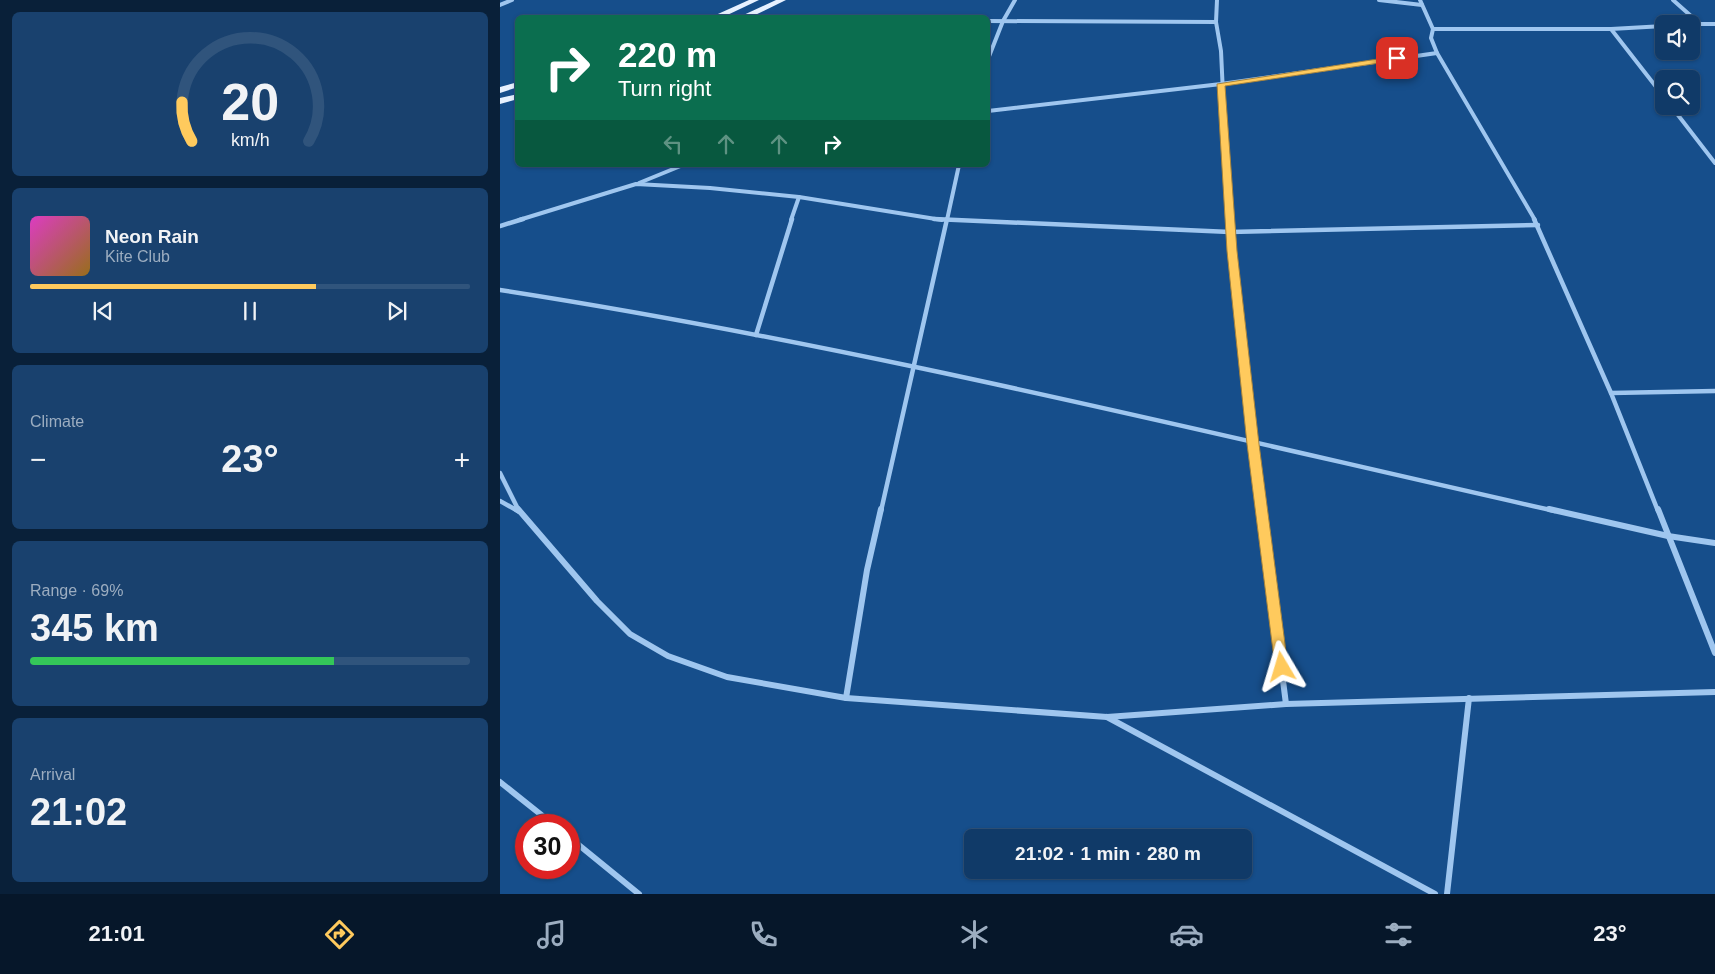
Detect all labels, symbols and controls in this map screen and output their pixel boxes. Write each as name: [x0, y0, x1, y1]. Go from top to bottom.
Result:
map controls: [1655, 15, 1700, 115]
button: sound: [1655, 15, 1700, 60]
icon: right: [535, 35, 600, 100]
text: 220 m: [618, 35, 717, 74]
pin: [1376, 37, 1418, 79]
icon: arrive: [1383, 44, 1411, 72]
button: search: [1655, 70, 1700, 115]
text: 20: [221, 73, 279, 131]
text: Turn right: [618, 76, 711, 101]
text: km/h: [231, 130, 269, 150]
icon: left: [659, 130, 687, 158]
icon: ahead: [712, 130, 740, 158]
icon: ahead: [765, 130, 793, 158]
icon: right: [818, 130, 846, 158]
text: Neon Rain: [105, 226, 199, 247]
text: Kite Club: [105, 248, 170, 265]
icon: previous: [89, 297, 117, 325]
icon: pause: [236, 297, 264, 325]
icon: next: [383, 297, 411, 325]
text: Climate: [30, 413, 84, 430]
text: 23°: [221, 438, 279, 480]
text: −: [30, 444, 46, 475]
text: +: [454, 444, 470, 475]
text: Range · 69%: [30, 582, 123, 599]
text: 345 km: [30, 607, 159, 649]
position arrow: [1255, 640, 1307, 692]
text: Arrival: [30, 766, 75, 783]
text: 21:02: [30, 791, 127, 833]
speed limit sign: 30: [515, 814, 580, 879]
text: 21:02 · 1 min · 280 m: [1015, 843, 1201, 864]
icon: directions: [322, 917, 357, 952]
icon: music: [534, 917, 569, 952]
icon: phone: [746, 917, 781, 952]
icon: climate: [957, 917, 992, 952]
icon: car: [1169, 917, 1204, 952]
icon: filters: [1381, 917, 1416, 952]
text: 21:01: [88, 921, 145, 946]
text: 23°: [1593, 921, 1626, 946]

